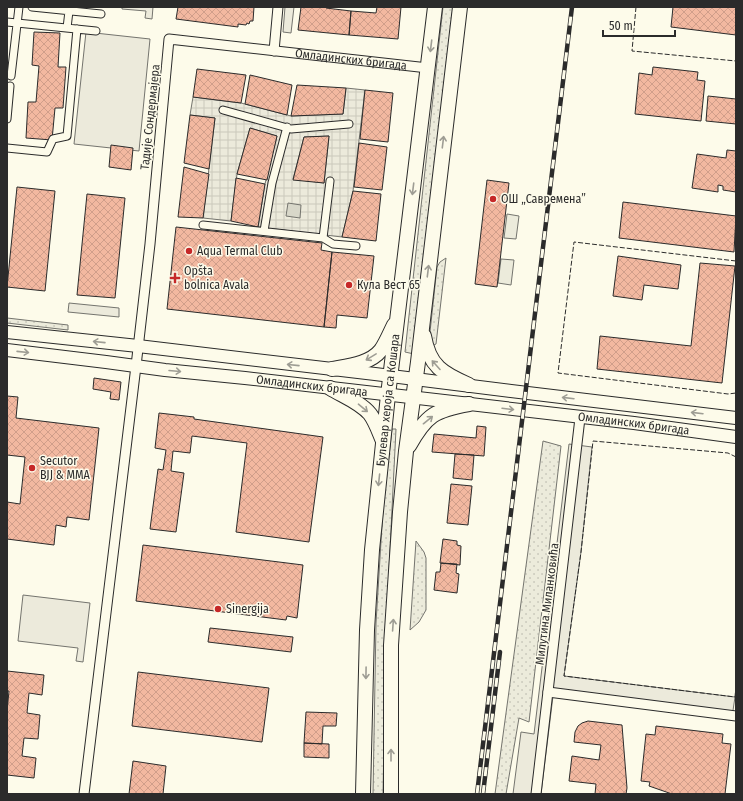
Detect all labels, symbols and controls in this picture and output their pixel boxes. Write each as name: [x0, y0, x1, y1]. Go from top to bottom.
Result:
scale bar: [603, 12, 675, 38]
text: 50 m: [609, 19, 633, 33]
one-way arrow: [427, 39, 434, 52]
street label: Омладинских бригада: [294, 46, 408, 73]
street label: Тадије Сондермајера: [137, 63, 163, 171]
one-way arrow: [439, 136, 447, 149]
one-way arrow: [410, 182, 417, 195]
place label: ОШ „Савремена”: [501, 192, 586, 206]
marker: ОШ „Савремена”: [488, 194, 498, 204]
place label: Aqua Termal Club: [197, 244, 283, 258]
marker: Aqua Termal Club: [184, 246, 194, 256]
place label: Opšta bolnica Avala: [184, 264, 249, 292]
one-way arrow: [424, 265, 432, 278]
marker: Opšta bolnica Avala: [169, 272, 181, 284]
place label: Кула Вест 65: [357, 278, 421, 292]
marker: Кула Вест 65: [344, 280, 354, 290]
street label: Булевар хероја са Кошара: [374, 333, 402, 467]
one-way arrow: [93, 338, 106, 346]
one-way arrow: [16, 348, 29, 356]
one-way arrow: [365, 354, 377, 362]
one-way arrow: [287, 361, 300, 369]
one-way arrow: [432, 361, 441, 371]
one-way arrow: [168, 367, 181, 375]
street label: Омладинских бригада: [255, 372, 369, 399]
one-way arrow: [562, 394, 575, 402]
one-way arrow: [357, 404, 368, 413]
one-way arrow: [501, 405, 514, 413]
street label: Омладинских бригада: [577, 410, 690, 438]
one-way arrow: [691, 410, 704, 417]
one-way arrow: [422, 415, 433, 424]
place label: Secutor BJJ & MMA: [40, 454, 91, 482]
marker: Secutor BJJ & MMA: [27, 463, 37, 473]
one-way arrow: [375, 473, 383, 486]
street label: Милутина Миланковића: [533, 542, 561, 666]
place label: Sinergija: [226, 602, 269, 616]
marker: Sinergija: [213, 604, 223, 614]
one-way arrow: [389, 619, 396, 632]
one-way arrow: [362, 666, 370, 679]
one-way arrow: [387, 749, 395, 762]

